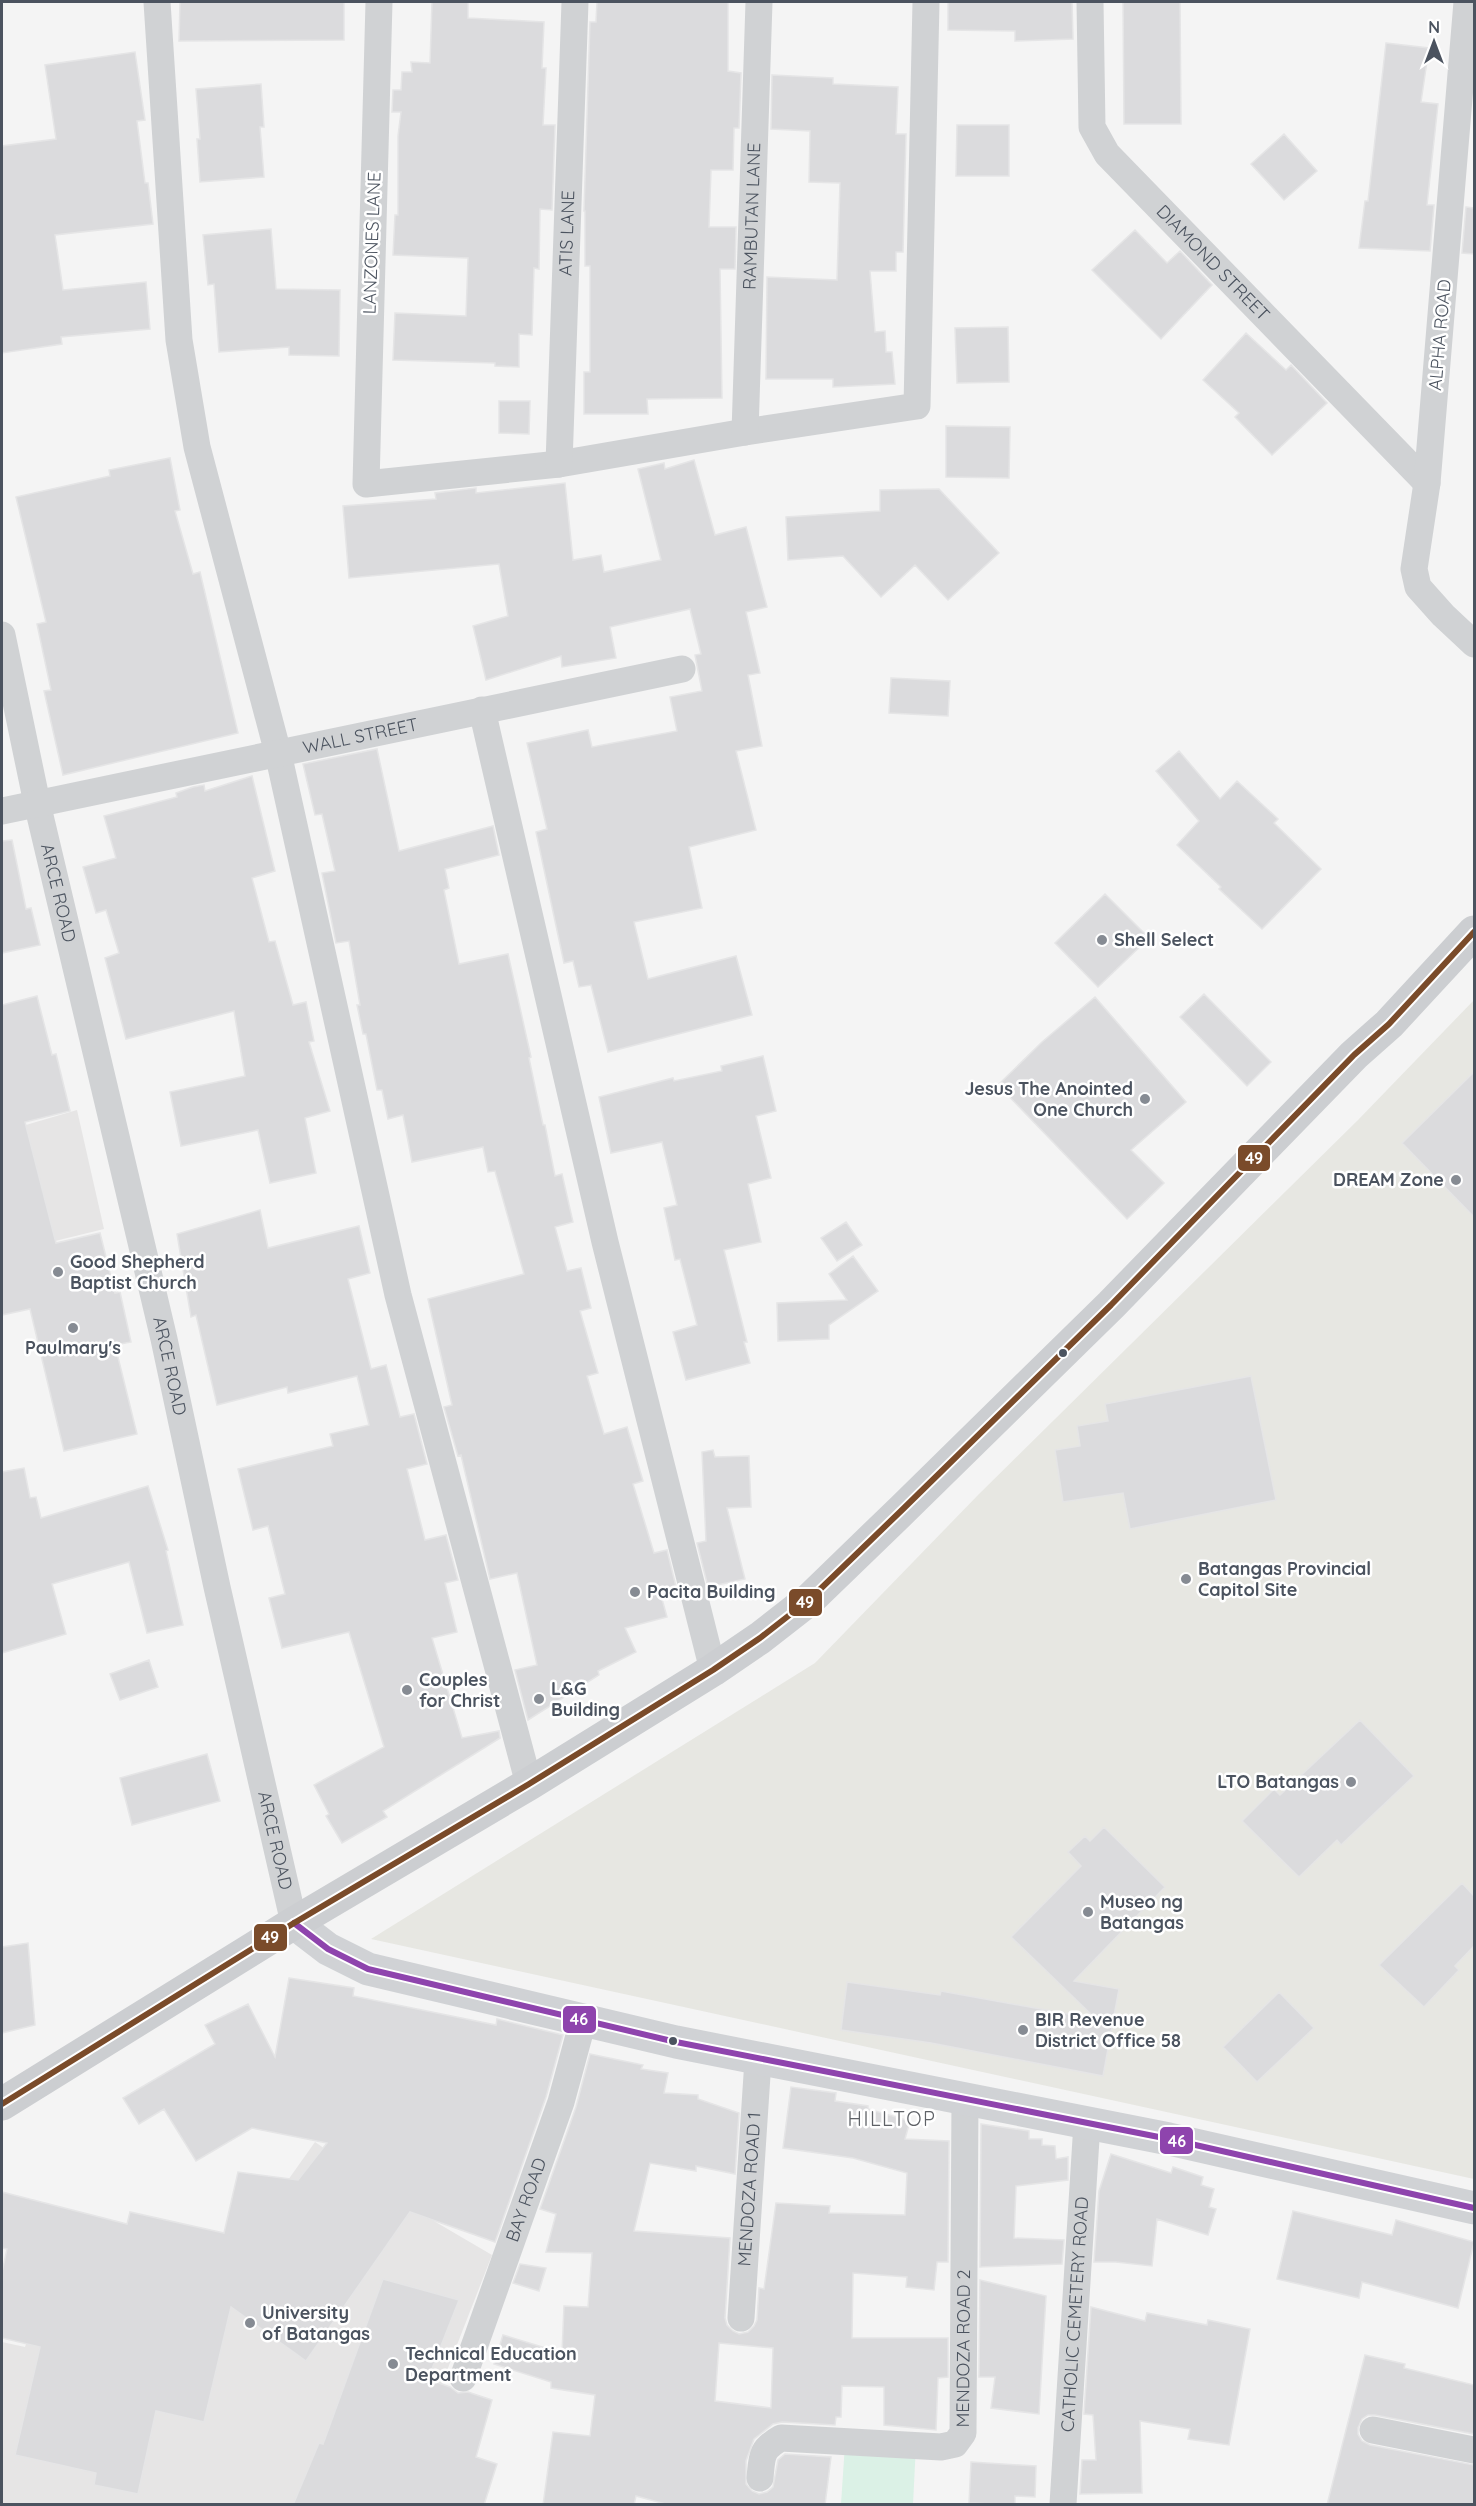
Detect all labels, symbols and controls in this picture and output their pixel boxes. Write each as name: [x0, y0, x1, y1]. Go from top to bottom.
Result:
north arrow: [1404, 12, 1464, 72]
text: N: [1428, 17, 1440, 37]
street label: RAMBUTAN LANE: [738, 142, 765, 290]
street label: LANZONES LANE: [358, 171, 385, 315]
street label: ATIS LANE: [554, 190, 579, 276]
street label: DIAMOND STREET: [1152, 200, 1275, 326]
street label: ALPHA ROAD: [1423, 278, 1456, 392]
street label: WALL STREET: [300, 712, 420, 759]
street label: ARCE ROAD: [36, 841, 82, 944]
place label: Shell Select: [1114, 928, 1214, 951]
marker: Shell Select: [1095, 933, 1109, 947]
place label: Jesus The Anointed One Church: [964, 1077, 1133, 1121]
marker: Jesus The Anointed One Church: [1138, 1092, 1152, 1106]
line badge: 49: [1237, 1144, 1271, 1172]
text: 49: [1245, 1148, 1263, 1168]
place label: DREAM Zone: [1333, 1168, 1444, 1191]
marker: DREAM Zone: [1449, 1173, 1463, 1187]
place label: Good Shepherd Baptist Church: [70, 1250, 204, 1294]
marker: Good Shepherd Baptist Church: [51, 1265, 65, 1279]
street label: ARCE ROAD: [148, 1314, 192, 1418]
marker: Paulmary's: [66, 1321, 80, 1335]
place label: Paulmary's: [25, 1336, 121, 1359]
unlabelled marker: [1057, 1347, 1069, 1359]
place label: Batangas Provincial Capitol Site: [1198, 1557, 1371, 1601]
marker: Batangas Provincial Capitol Site: [1179, 1572, 1193, 1586]
place label: Pacita Building: [647, 1580, 775, 1603]
marker: Pacita Building: [628, 1585, 642, 1599]
line badge: 49: [788, 1588, 823, 1617]
text: 49: [796, 1592, 814, 1612]
place label: Couples for Christ: [419, 1668, 500, 1712]
place label: L&G Building: [551, 1677, 620, 1721]
marker: Couples for Christ: [400, 1683, 414, 1697]
marker: L&G Building: [532, 1692, 546, 1706]
place label: LTO Batangas: [1217, 1770, 1339, 1793]
marker: LTO Batangas: [1344, 1775, 1358, 1789]
street label: ARCE ROAD: [253, 1789, 298, 1892]
place label: Museo ng Batangas: [1100, 1890, 1184, 1934]
marker: Museo ng Batangas: [1081, 1905, 1095, 1919]
line badge: 49: [253, 1923, 288, 1952]
text: 49: [261, 1927, 279, 1947]
line badge: 46: [562, 2005, 597, 2034]
place label: BIR Revenue District Office 58: [1035, 2008, 1181, 2052]
text: 46: [570, 2009, 588, 2029]
marker: BIR Revenue District Office 58: [1016, 2023, 1030, 2037]
unlabelled marker: [667, 2035, 679, 2047]
district label: HILLTOP: [848, 2106, 936, 2131]
street label: MENDOZA ROAD 1: [732, 2111, 766, 2267]
line badge: 46: [1159, 2126, 1194, 2155]
text: 46: [1168, 2131, 1186, 2151]
street label: BAY ROAD: [500, 2154, 551, 2245]
street label: CATHOLIC CEMETERY ROAD: [1056, 2196, 1093, 2433]
street label: MENDOZA ROAD 2: [951, 2269, 975, 2428]
place label: University of Batangas: [262, 2301, 370, 2345]
marker: University of Batangas: [243, 2316, 257, 2330]
place label: Technical Education Department: [405, 2342, 577, 2386]
marker: Technical Education Department: [386, 2357, 400, 2371]

